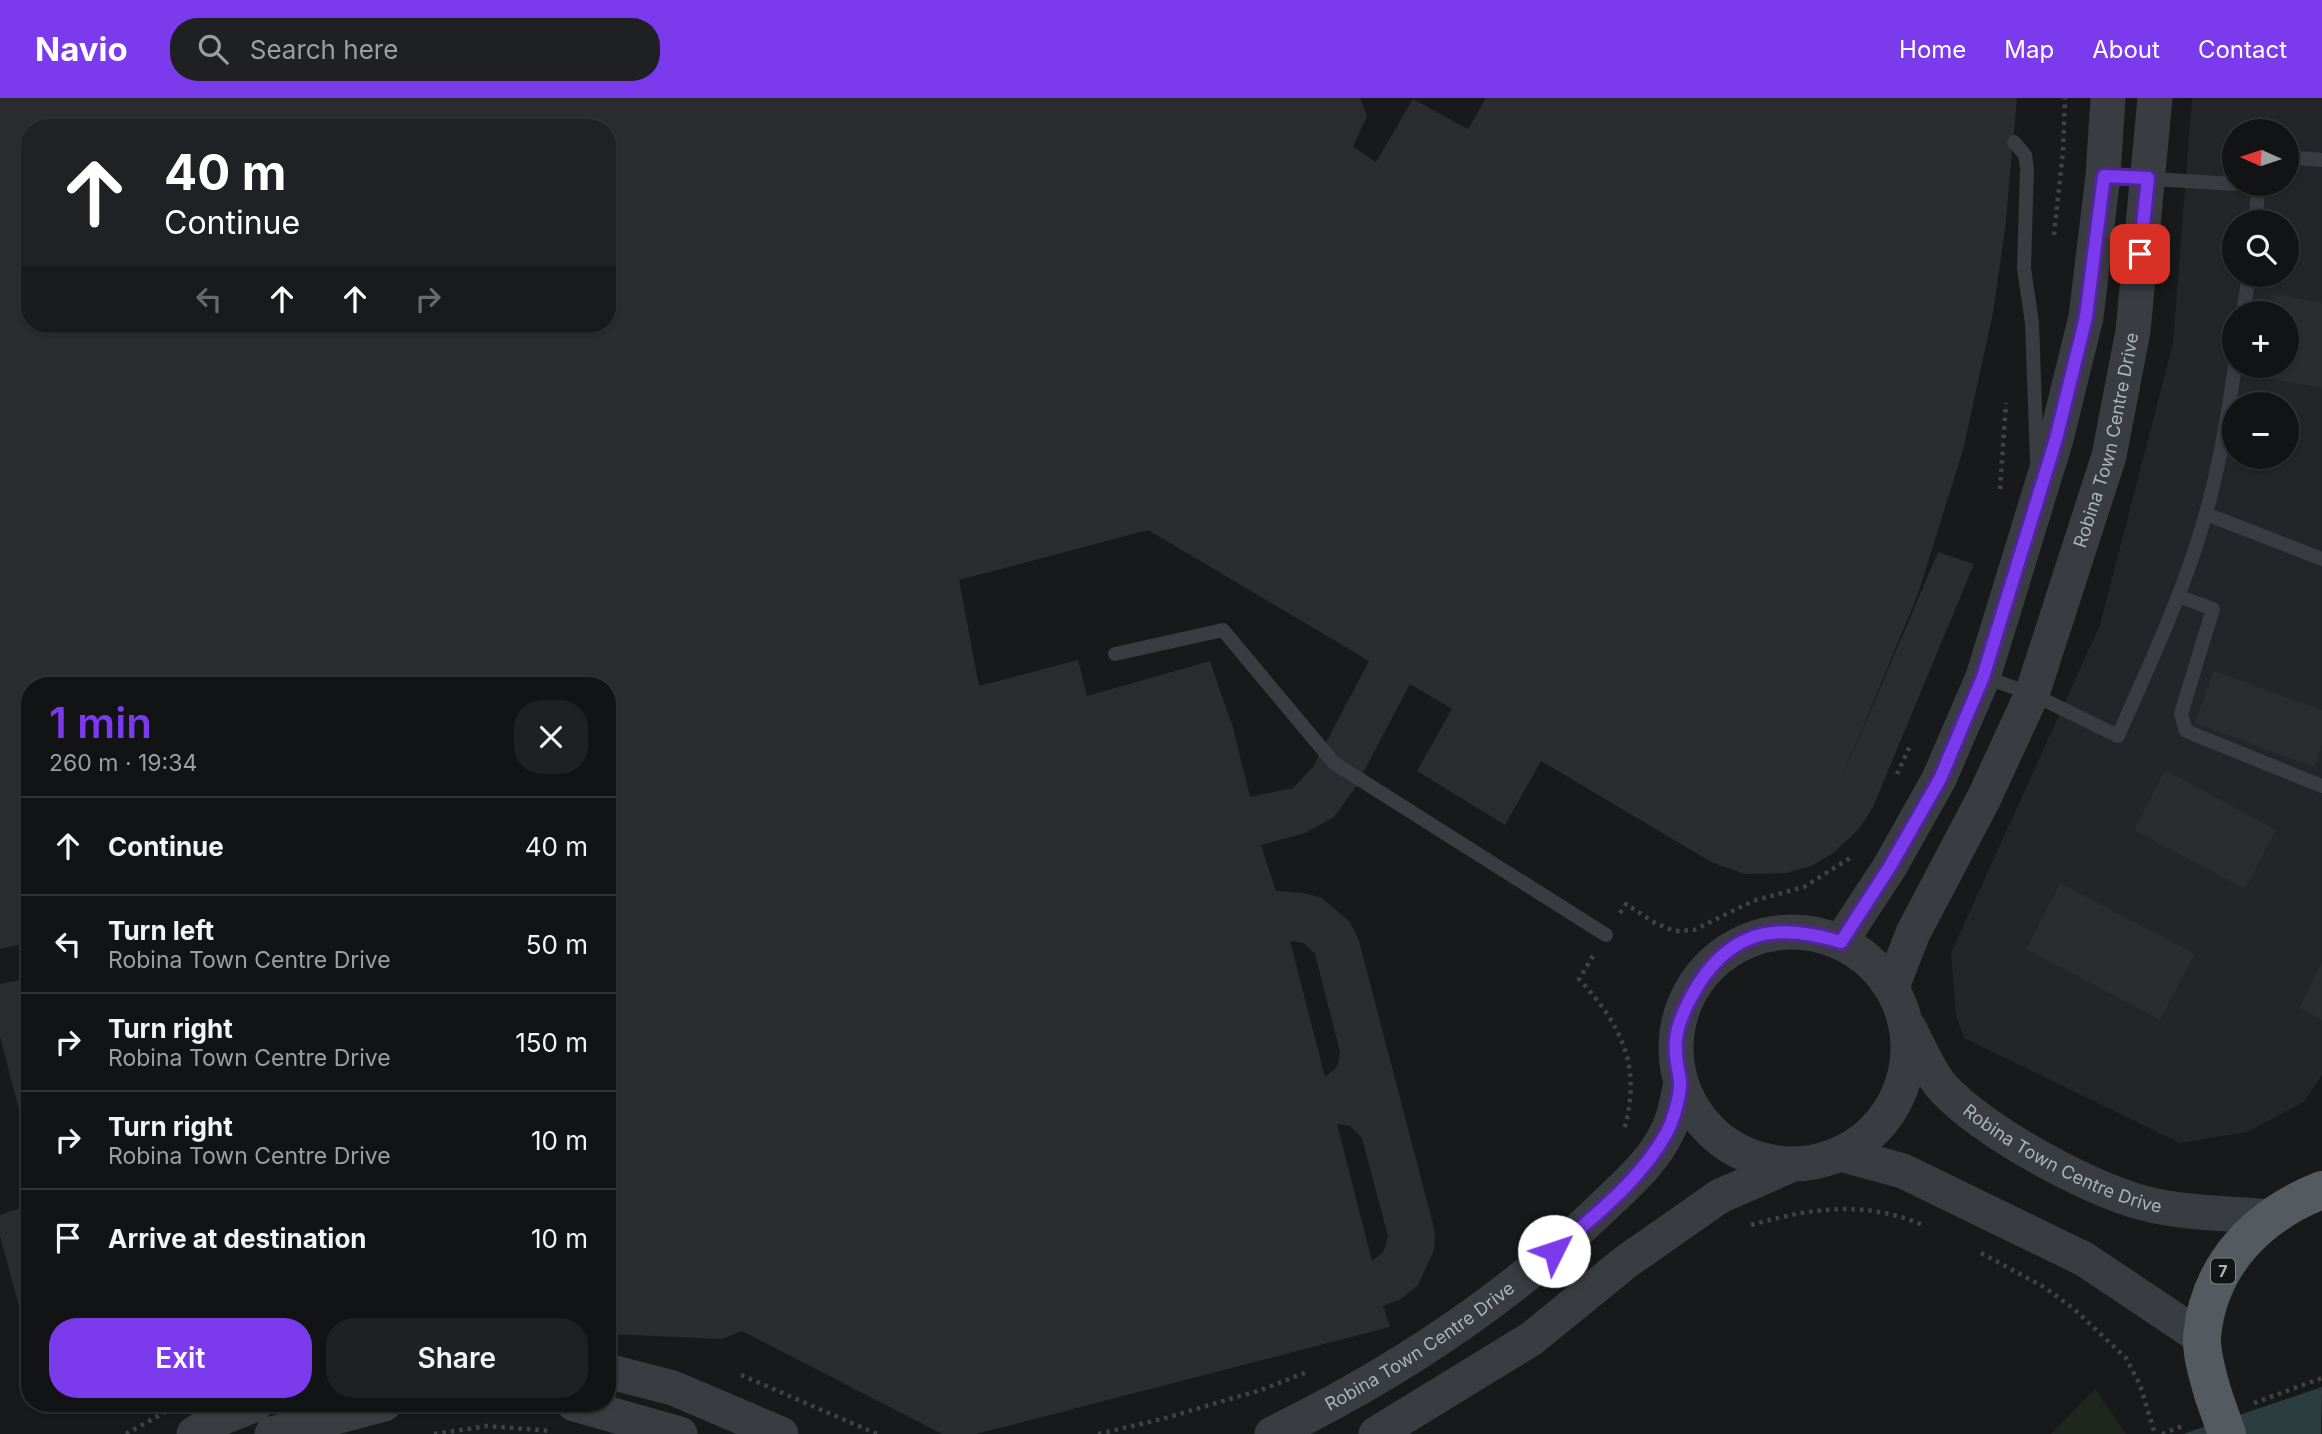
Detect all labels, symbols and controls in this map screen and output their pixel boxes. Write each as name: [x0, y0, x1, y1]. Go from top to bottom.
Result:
search box: [170, 18, 660, 81]
text: Navio: [35, 29, 128, 69]
icon: search: [194, 30, 232, 68]
text: Search here: [250, 34, 398, 65]
text: Home: [1899, 35, 1966, 64]
text: Map: [2004, 35, 2054, 64]
text: About: [2092, 35, 2160, 64]
text: Contact: [2198, 35, 2287, 64]
north arrow: [2222, 119, 2300, 196]
map controls: [2222, 119, 2299, 469]
text: 40 m: [164, 143, 287, 202]
icon: ahead: [49, 147, 140, 238]
text: Continue: [164, 203, 300, 242]
button: search: [2222, 210, 2299, 287]
pin: [2110, 224, 2170, 284]
icon: arrive: [2121, 235, 2159, 273]
icon: left: [190, 280, 228, 318]
icon: ahead: [263, 280, 301, 318]
icon: ahead: [336, 280, 374, 318]
icon: right: [409, 280, 447, 318]
button: +: [2222, 301, 2299, 378]
street label: Robina Town Centre Drive: [2069, 331, 2142, 550]
button: −: [2222, 392, 2299, 469]
text: 1 min: [49, 697, 152, 748]
button: close: [514, 700, 588, 774]
text: 260 m · 19:34: [49, 749, 197, 777]
icon: ahead: [49, 827, 87, 865]
text: Continue: [108, 831, 224, 862]
text: 40 m: [525, 831, 588, 862]
text: Turn left: [108, 915, 214, 946]
icon: left: [49, 925, 87, 963]
text: 50 m: [526, 929, 588, 960]
text: Robina Town Centre Drive: [108, 946, 391, 974]
text: Turn right: [108, 1013, 233, 1044]
icon: right: [49, 1023, 87, 1061]
text: 150 m: [515, 1027, 588, 1058]
text: Robina Town Centre Drive: [108, 1044, 391, 1072]
street label: Robina Town Centre Drive: [1959, 1100, 2164, 1217]
text: Turn right: [108, 1111, 233, 1142]
icon: right: [49, 1121, 87, 1159]
text: 10 m: [531, 1125, 588, 1156]
text: Robina Town Centre Drive: [108, 1142, 391, 1170]
position arrow: [1517, 1214, 1591, 1288]
icon: arrive: [49, 1219, 87, 1257]
text: Arrive at destination: [108, 1223, 367, 1254]
text: 10 m: [531, 1223, 588, 1254]
road number: 7: [2211, 1259, 2235, 1284]
street label: Robina Town Centre Drive: [1321, 1277, 1518, 1415]
button: Exit: [49, 1318, 312, 1398]
button: Share: [326, 1318, 588, 1398]

